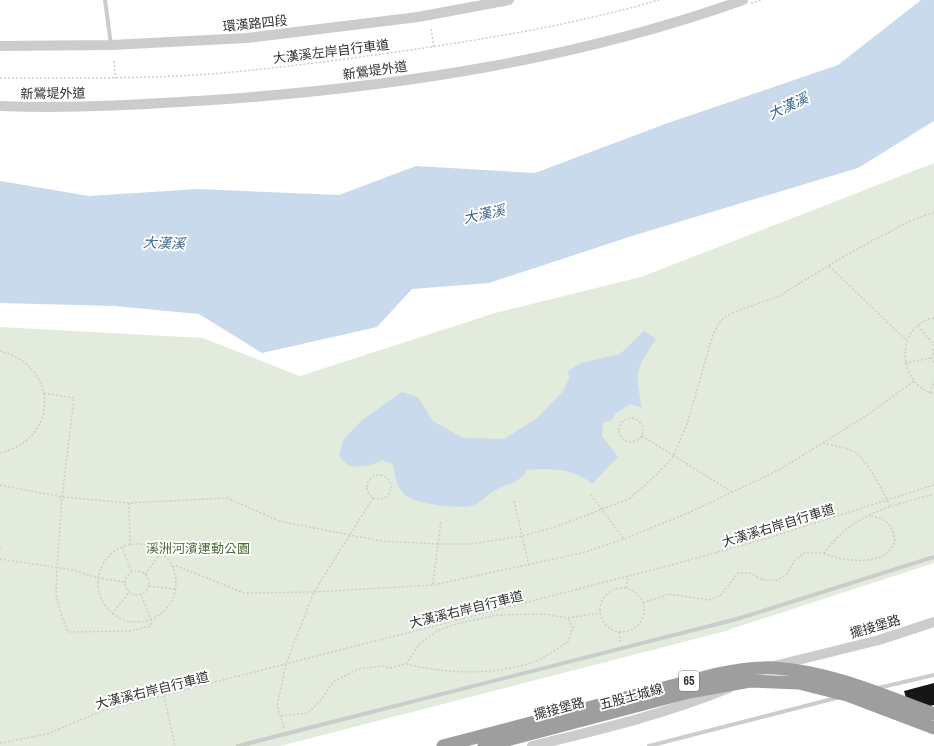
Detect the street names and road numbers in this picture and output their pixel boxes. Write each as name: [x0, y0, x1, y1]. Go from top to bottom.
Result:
street label: 環漢路四段: [222, 12, 288, 35]
street label: 大漢溪左岸自行車道: [272, 36, 390, 67]
street label: 新鶯堤外道: [342, 58, 408, 83]
street label: 新鶯堤外道: [20, 84, 86, 103]
street label: 大漢溪右岸自行車道: [720, 500, 837, 551]
street label: 大漢溪右岸自行車道: [407, 587, 525, 632]
street label: 擺接堡路: [848, 611, 902, 642]
street label: 大漢溪右岸自行車道: [93, 668, 211, 713]
road number: 65: [679, 671, 699, 691]
street label: 五股土城線: [598, 680, 665, 713]
street label: 擺接堡路: [532, 694, 586, 723]

